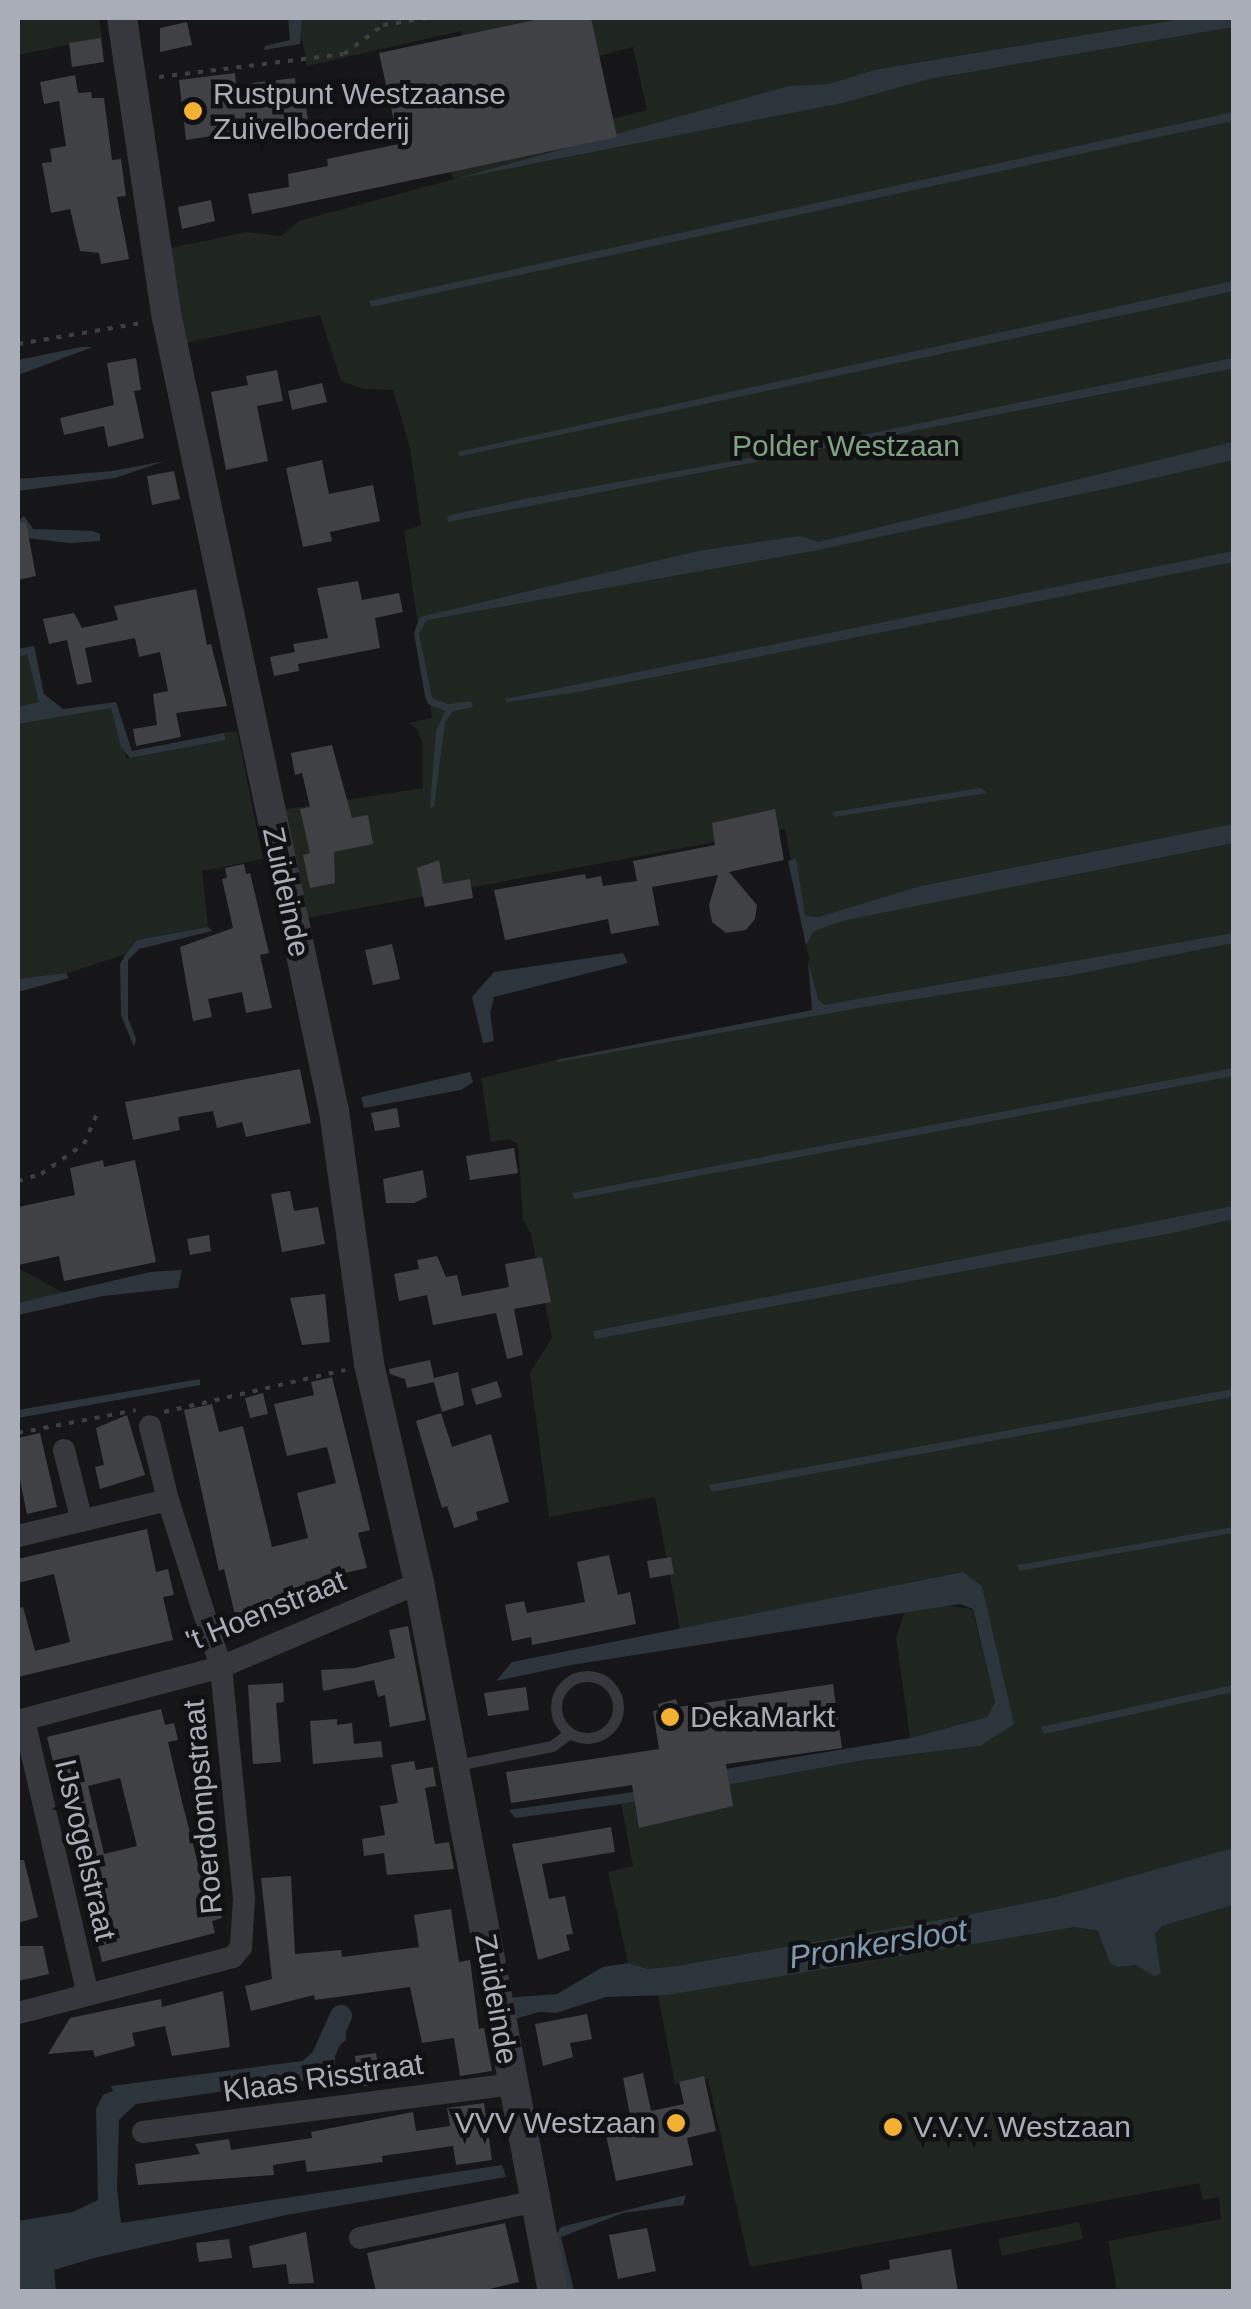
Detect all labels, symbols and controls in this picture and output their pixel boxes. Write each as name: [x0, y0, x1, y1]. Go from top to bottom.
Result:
place label: Rustpunt Westzaanse Zuivelboerderij: [213, 76, 506, 146]
marker: Rustpunt Westzaanse Zuivelboerderij: [182, 100, 204, 122]
park label: Polder Westzaan: [732, 428, 960, 464]
street label: Zuideinde: [255, 824, 317, 960]
street label: 't Hoenstraat: [181, 1563, 351, 1659]
street label: Roerdompstraat: [176, 1698, 230, 1916]
place label: DekaMarkt: [690, 1699, 835, 1735]
marker: DekaMarkt: [659, 1706, 681, 1728]
street label: IJsvogelstraat: [47, 1756, 123, 1944]
water label: Pronkersloot: [786, 1911, 970, 1977]
street label: Zuideinde: [467, 1931, 525, 2067]
street label: Klaas Risstraat: [221, 2046, 425, 2110]
place label: VVV Westzaan: [455, 2105, 656, 2141]
place label: V.V.V. Westzaan: [913, 2109, 1131, 2145]
marker: VVV Westzaan: [665, 2112, 687, 2134]
marker: V.V.V. Westzaan: [882, 2116, 904, 2138]

